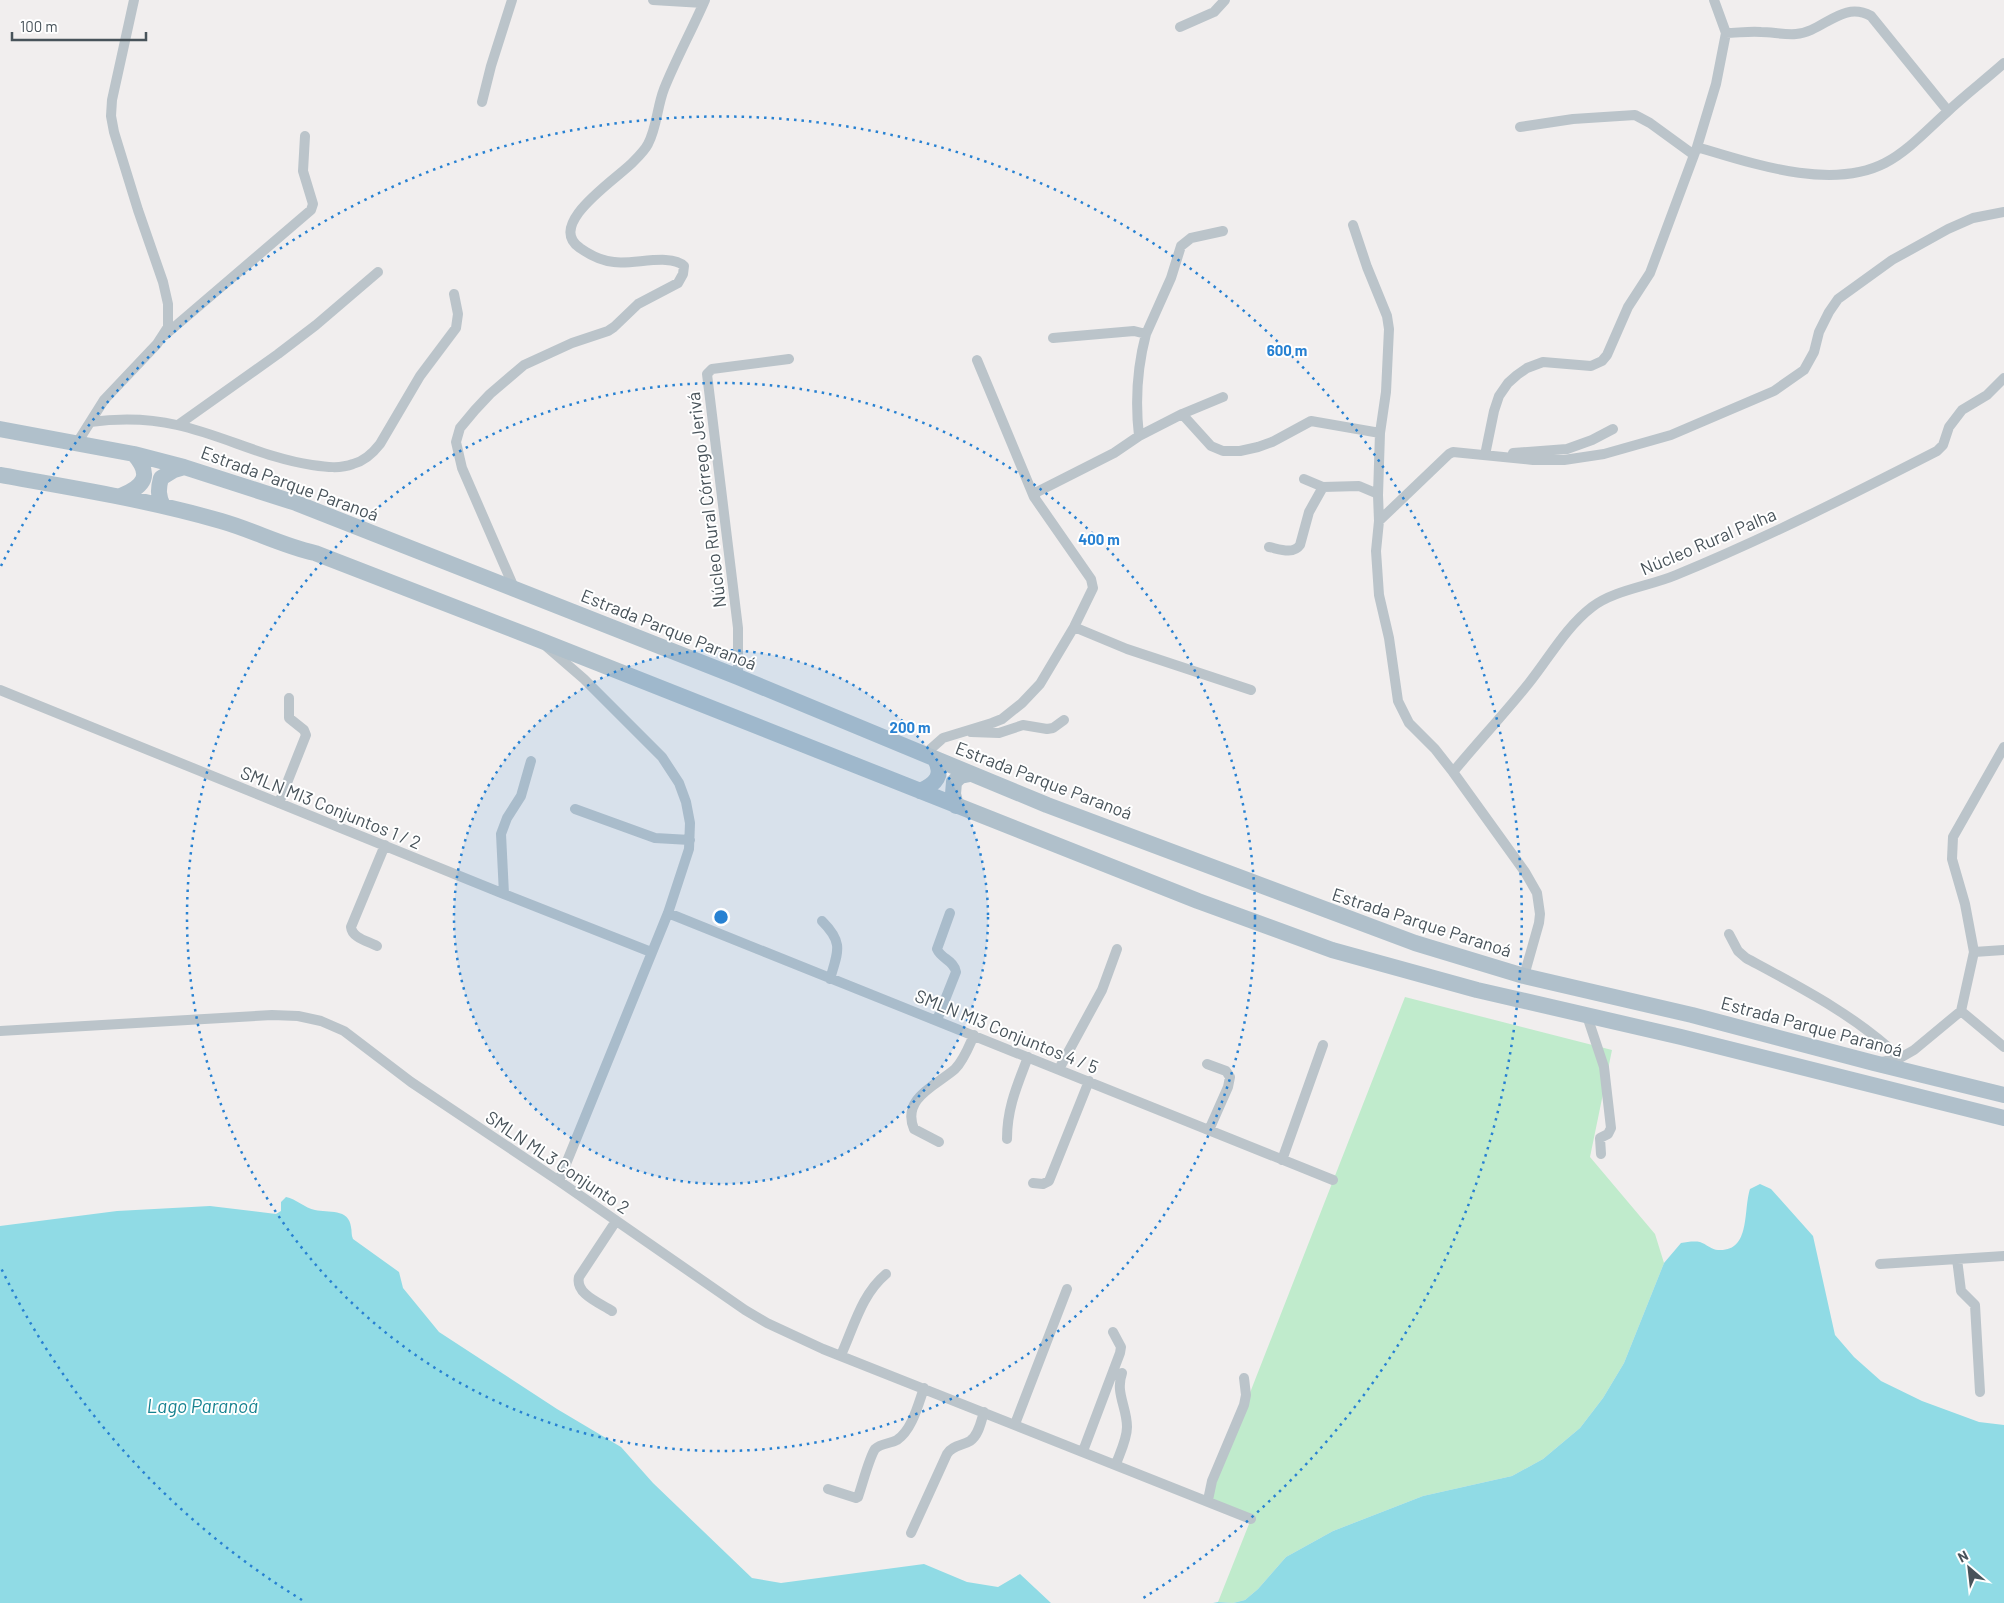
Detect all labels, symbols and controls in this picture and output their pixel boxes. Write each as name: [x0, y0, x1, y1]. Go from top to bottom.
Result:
scale bar: [12, 10, 146, 42]
text: 100 m: [20, 17, 58, 35]
text: 600 m: [1267, 341, 1307, 359]
street label: Núcleo Rural Córrego Jerivá: [682, 391, 730, 609]
street label: Estrada Parque Paranoá: [198, 441, 382, 525]
street label: Núcleo Rural Palha: [1637, 502, 1779, 580]
text: 400 m: [1078, 530, 1120, 548]
street label: Estrada Parque Paranoá: [578, 584, 760, 674]
text: 200 m: [889, 718, 931, 736]
street label: Estrada Parque Paranoá: [953, 736, 1135, 824]
street label: SMLN MI3 Conjuntos 1 / 2: [238, 761, 424, 853]
street label: Estrada Parque Paranoá: [1329, 883, 1515, 961]
centre of rings: [712, 908, 730, 926]
street label: SMLN MI3 Conjuntos 4 / 5: [912, 984, 1102, 1078]
street label: Estrada Parque Paranoá: [1719, 991, 1905, 1061]
street label: SMLN ML3 Conjunto 2: [482, 1106, 634, 1218]
water label: Lago Paranoá: [147, 1394, 258, 1417]
north arrow: [1944, 1543, 1994, 1593]
text: N: [1955, 1546, 1971, 1566]

